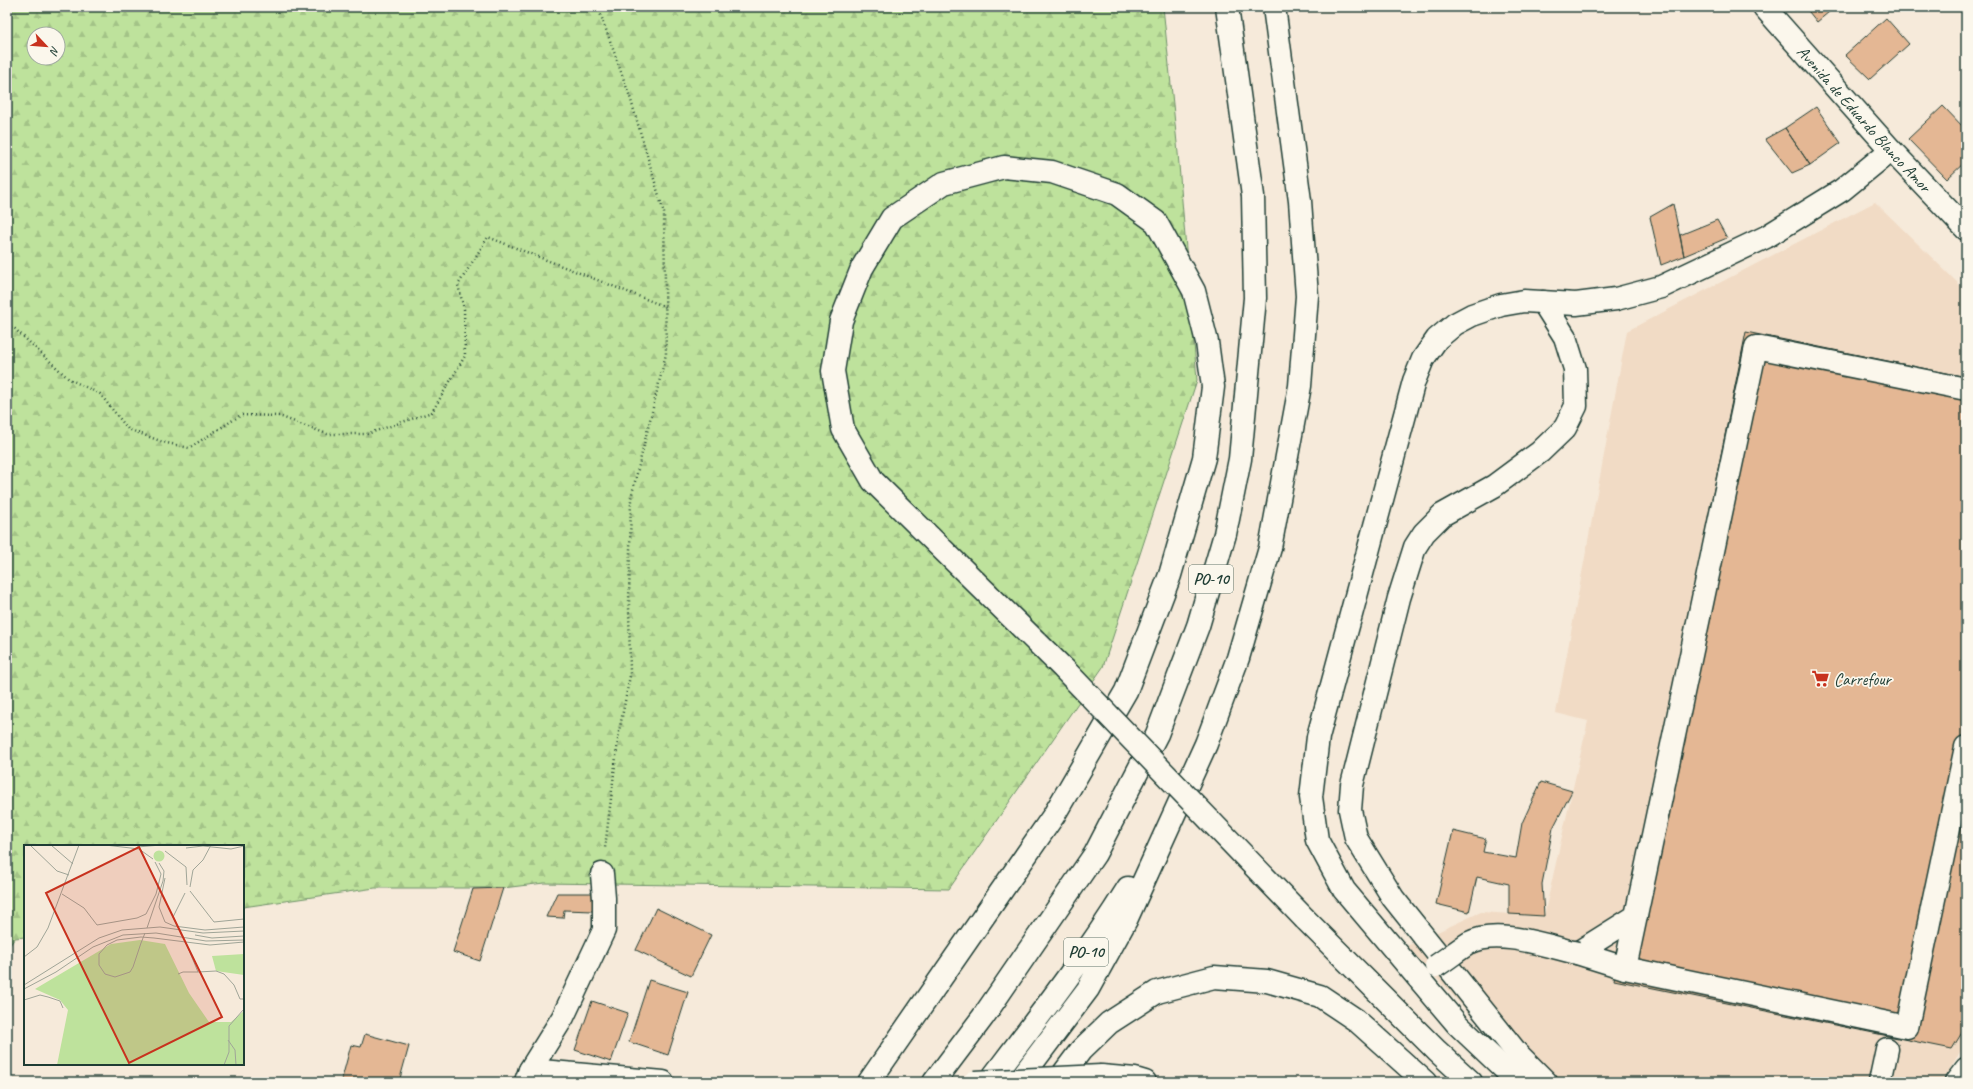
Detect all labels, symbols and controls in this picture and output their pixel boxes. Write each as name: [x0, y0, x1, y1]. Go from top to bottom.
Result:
north arrow: [26, 26, 66, 66]
street label: Avenida de Eduardo Blanco Amor: [1793, 41, 1937, 198]
text: N: [46, 44, 63, 58]
road number: PO-10: [1189, 565, 1233, 593]
supermarket icon: Carrefour: [1811, 669, 1831, 689]
place label: Carrefour: [1834, 669, 1892, 690]
inset map: [24, 845, 244, 1065]
road number: PO-10: [1064, 938, 1108, 966]

